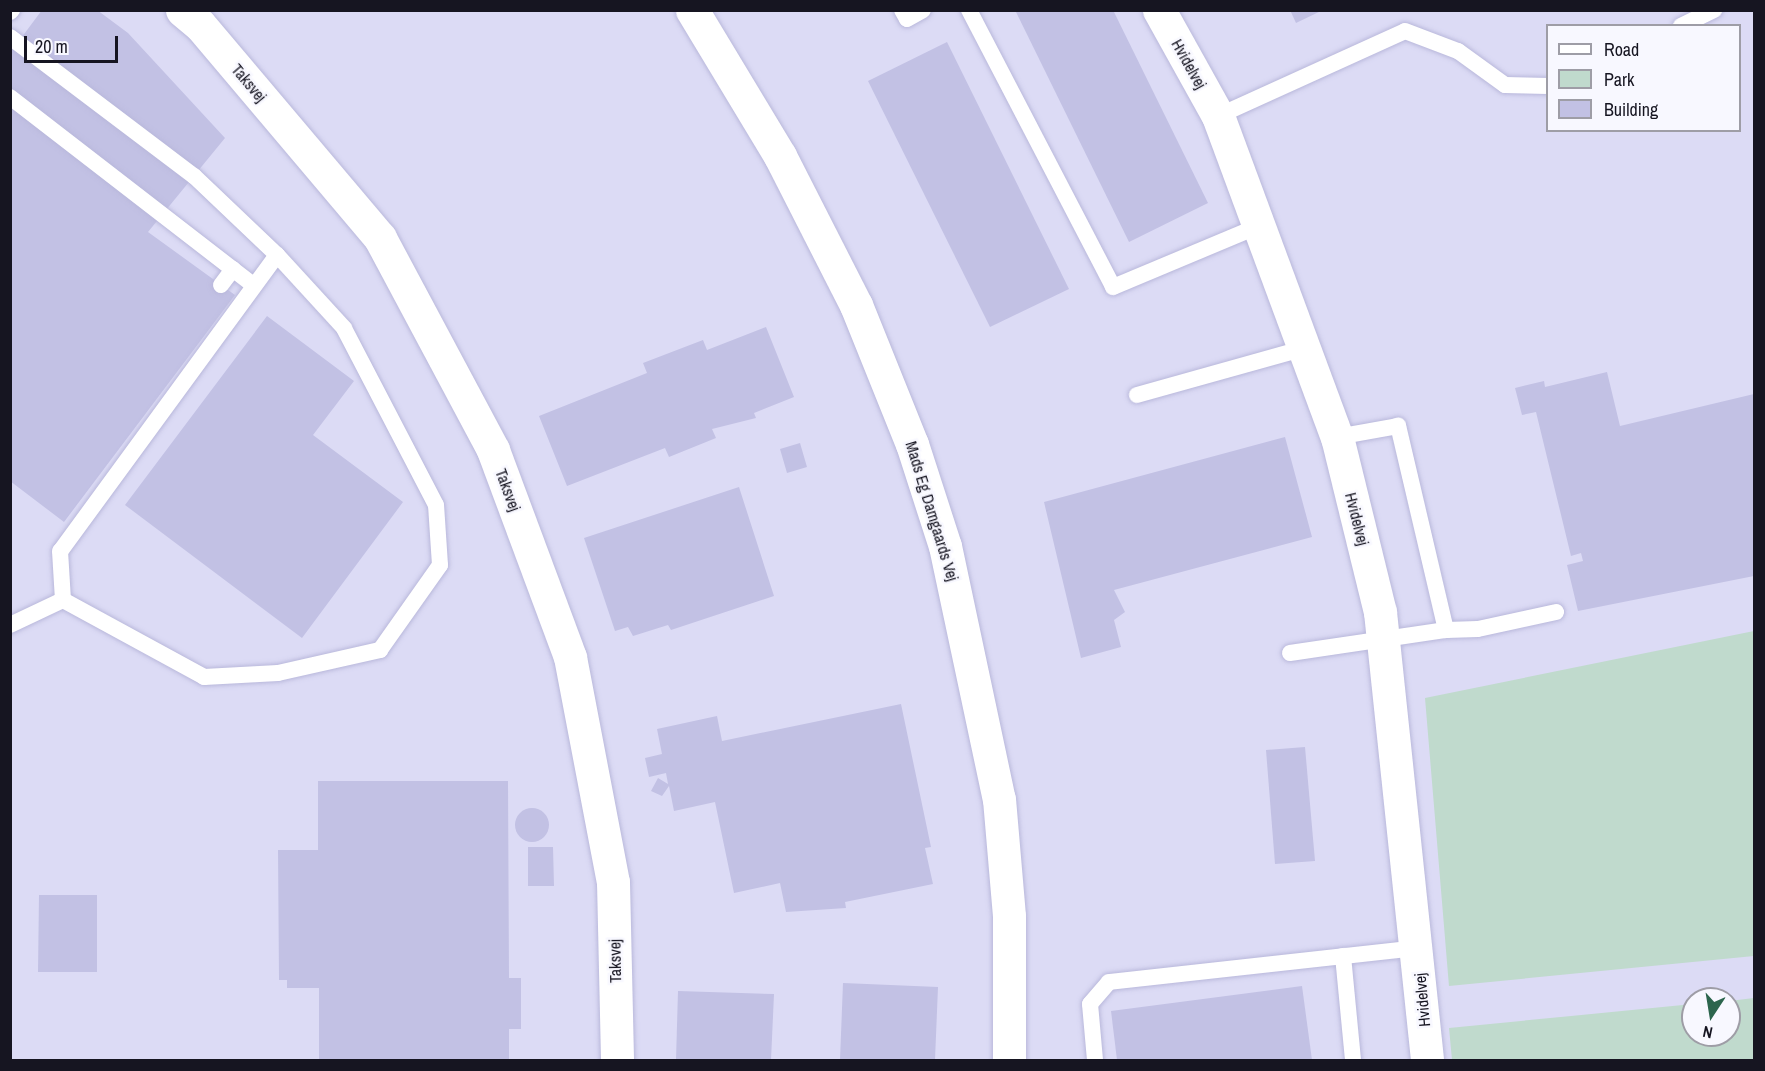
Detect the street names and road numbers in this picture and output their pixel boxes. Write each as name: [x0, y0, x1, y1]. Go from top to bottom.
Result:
street label: Hvidelvej: [1168, 36, 1210, 92]
street label: Taksvej: [228, 60, 270, 106]
street label: Mads Eg Damgaards Vej: [902, 439, 962, 583]
street label: Taksvej: [491, 466, 525, 514]
street label: Hvidelvej: [1341, 491, 1373, 547]
street label: Taksvej: [605, 939, 625, 983]
street label: Hvidelvej: [1410, 972, 1434, 1028]

